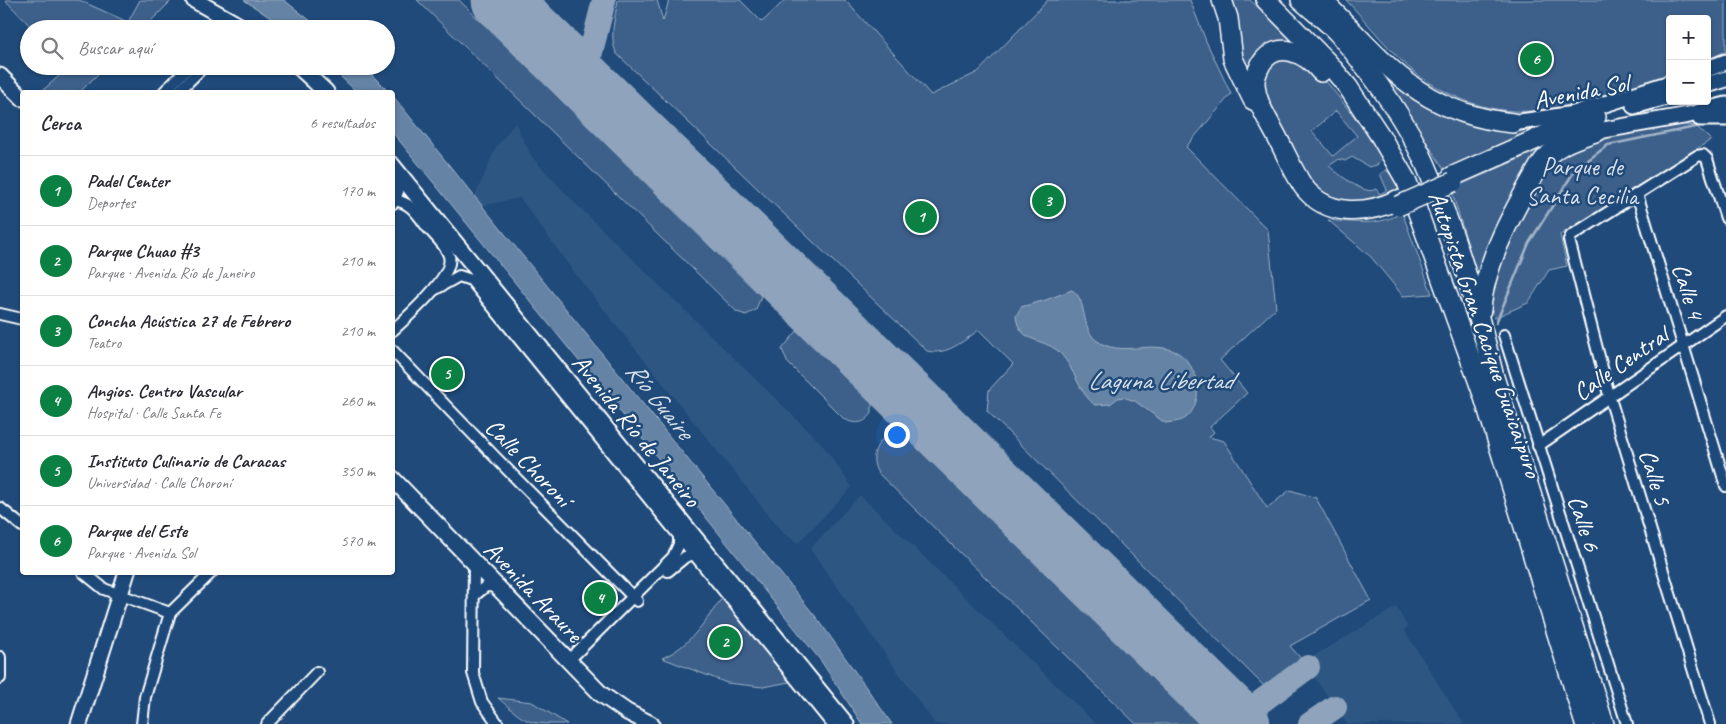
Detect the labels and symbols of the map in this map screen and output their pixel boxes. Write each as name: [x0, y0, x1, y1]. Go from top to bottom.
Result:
pin: 6: [1520, 40, 1552, 78]
street label: Avenida Sol: [1531, 66, 1636, 117]
park label: Parque de Santa Cecilia: [1526, 151, 1641, 212]
pin: 3: [1032, 182, 1064, 220]
street label: Autopista Gran Cacique Guaicaipuro: [1421, 187, 1550, 483]
pin: 1: [905, 198, 937, 236]
street label: Calle 4: [1664, 260, 1712, 326]
street label: Calle Central: [1567, 317, 1678, 408]
street label: Avenida Río de Janeiro: [565, 348, 708, 515]
pin: 5: [431, 355, 463, 393]
water label: Río Guaire: [618, 355, 703, 448]
water label: Laguna Libertad: [1088, 364, 1240, 397]
street label: Calle Choroní: [478, 412, 582, 518]
your location: [884, 422, 910, 448]
street label: Calle 5: [1631, 446, 1679, 511]
street label: Calle 6: [1560, 491, 1608, 556]
street label: Avenida Araure: [477, 534, 591, 651]
pin: 4: [584, 579, 616, 617]
pin: 2: [709, 623, 741, 661]

